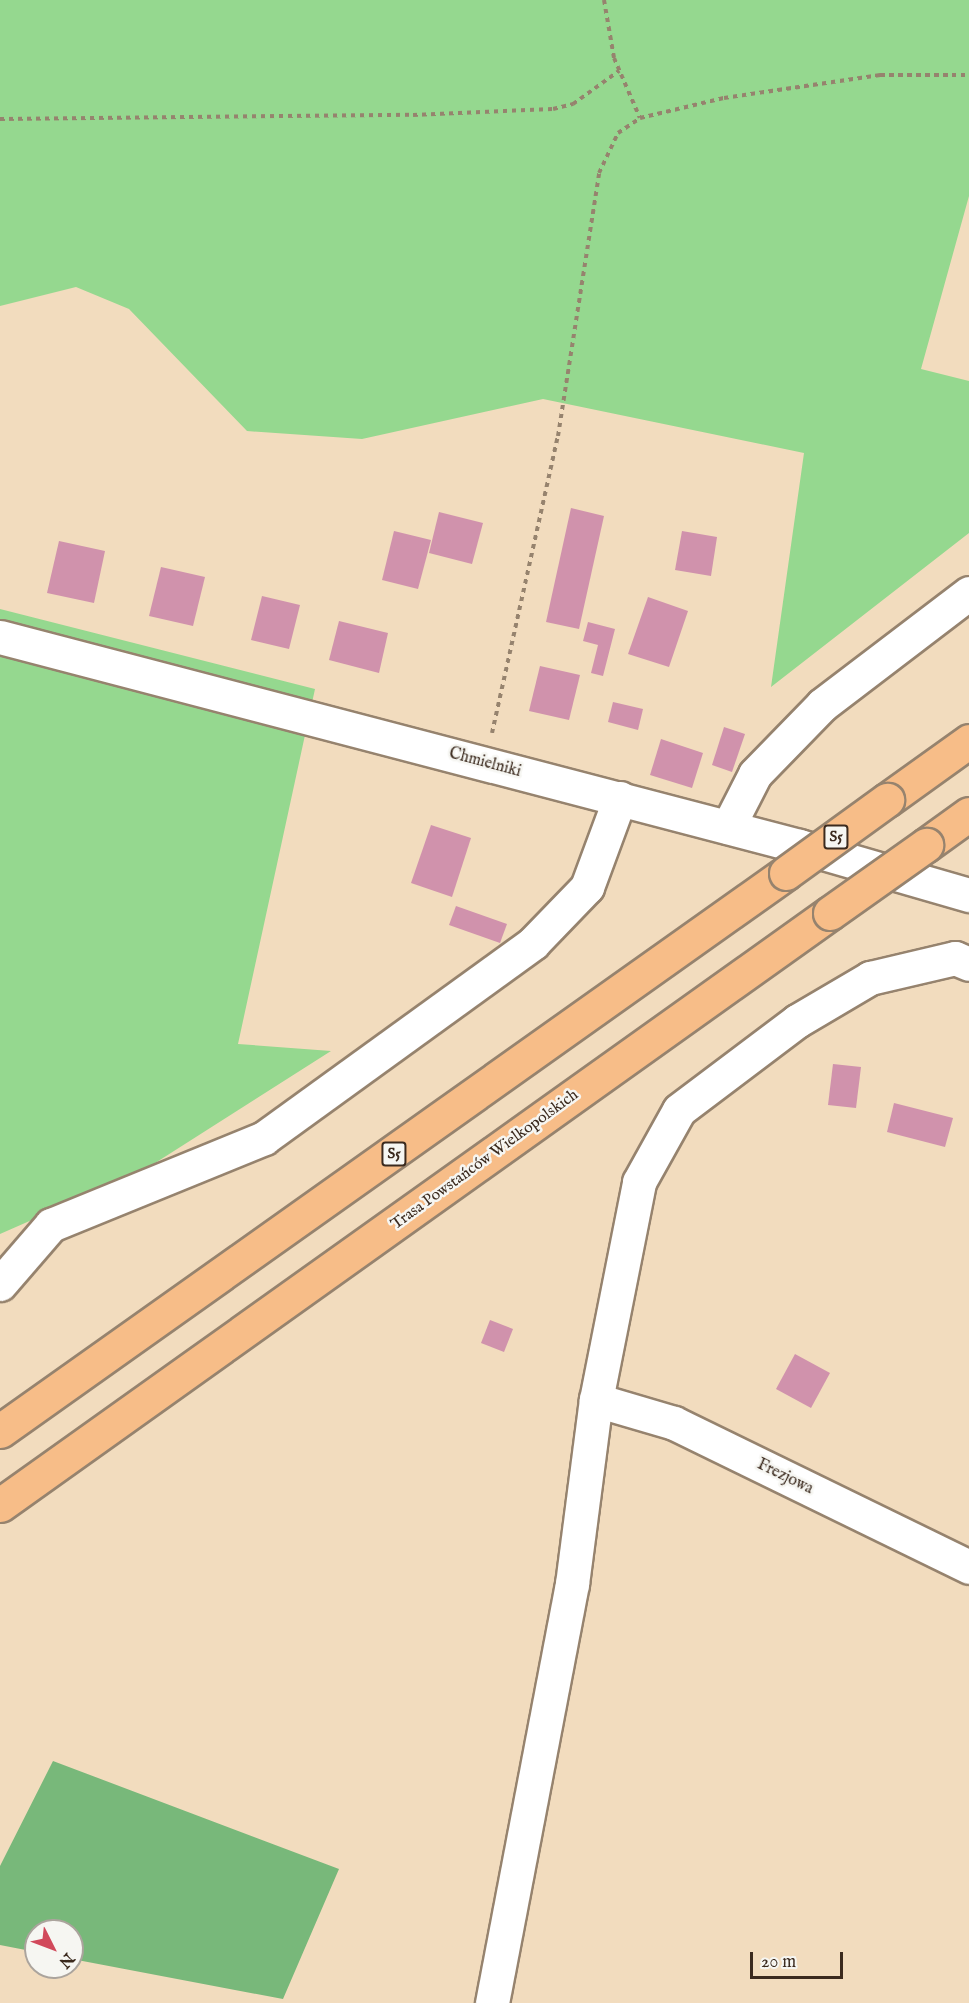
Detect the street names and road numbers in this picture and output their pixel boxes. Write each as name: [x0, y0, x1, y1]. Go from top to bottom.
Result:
street label: Chmielniki: [447, 744, 523, 782]
road number: S5: [822, 825, 850, 849]
street label: Trasa Powstańców Wielkopolskich: [388, 1086, 582, 1234]
road number: S5: [380, 1142, 408, 1166]
street label: Frezjowa: [754, 1455, 816, 1499]

